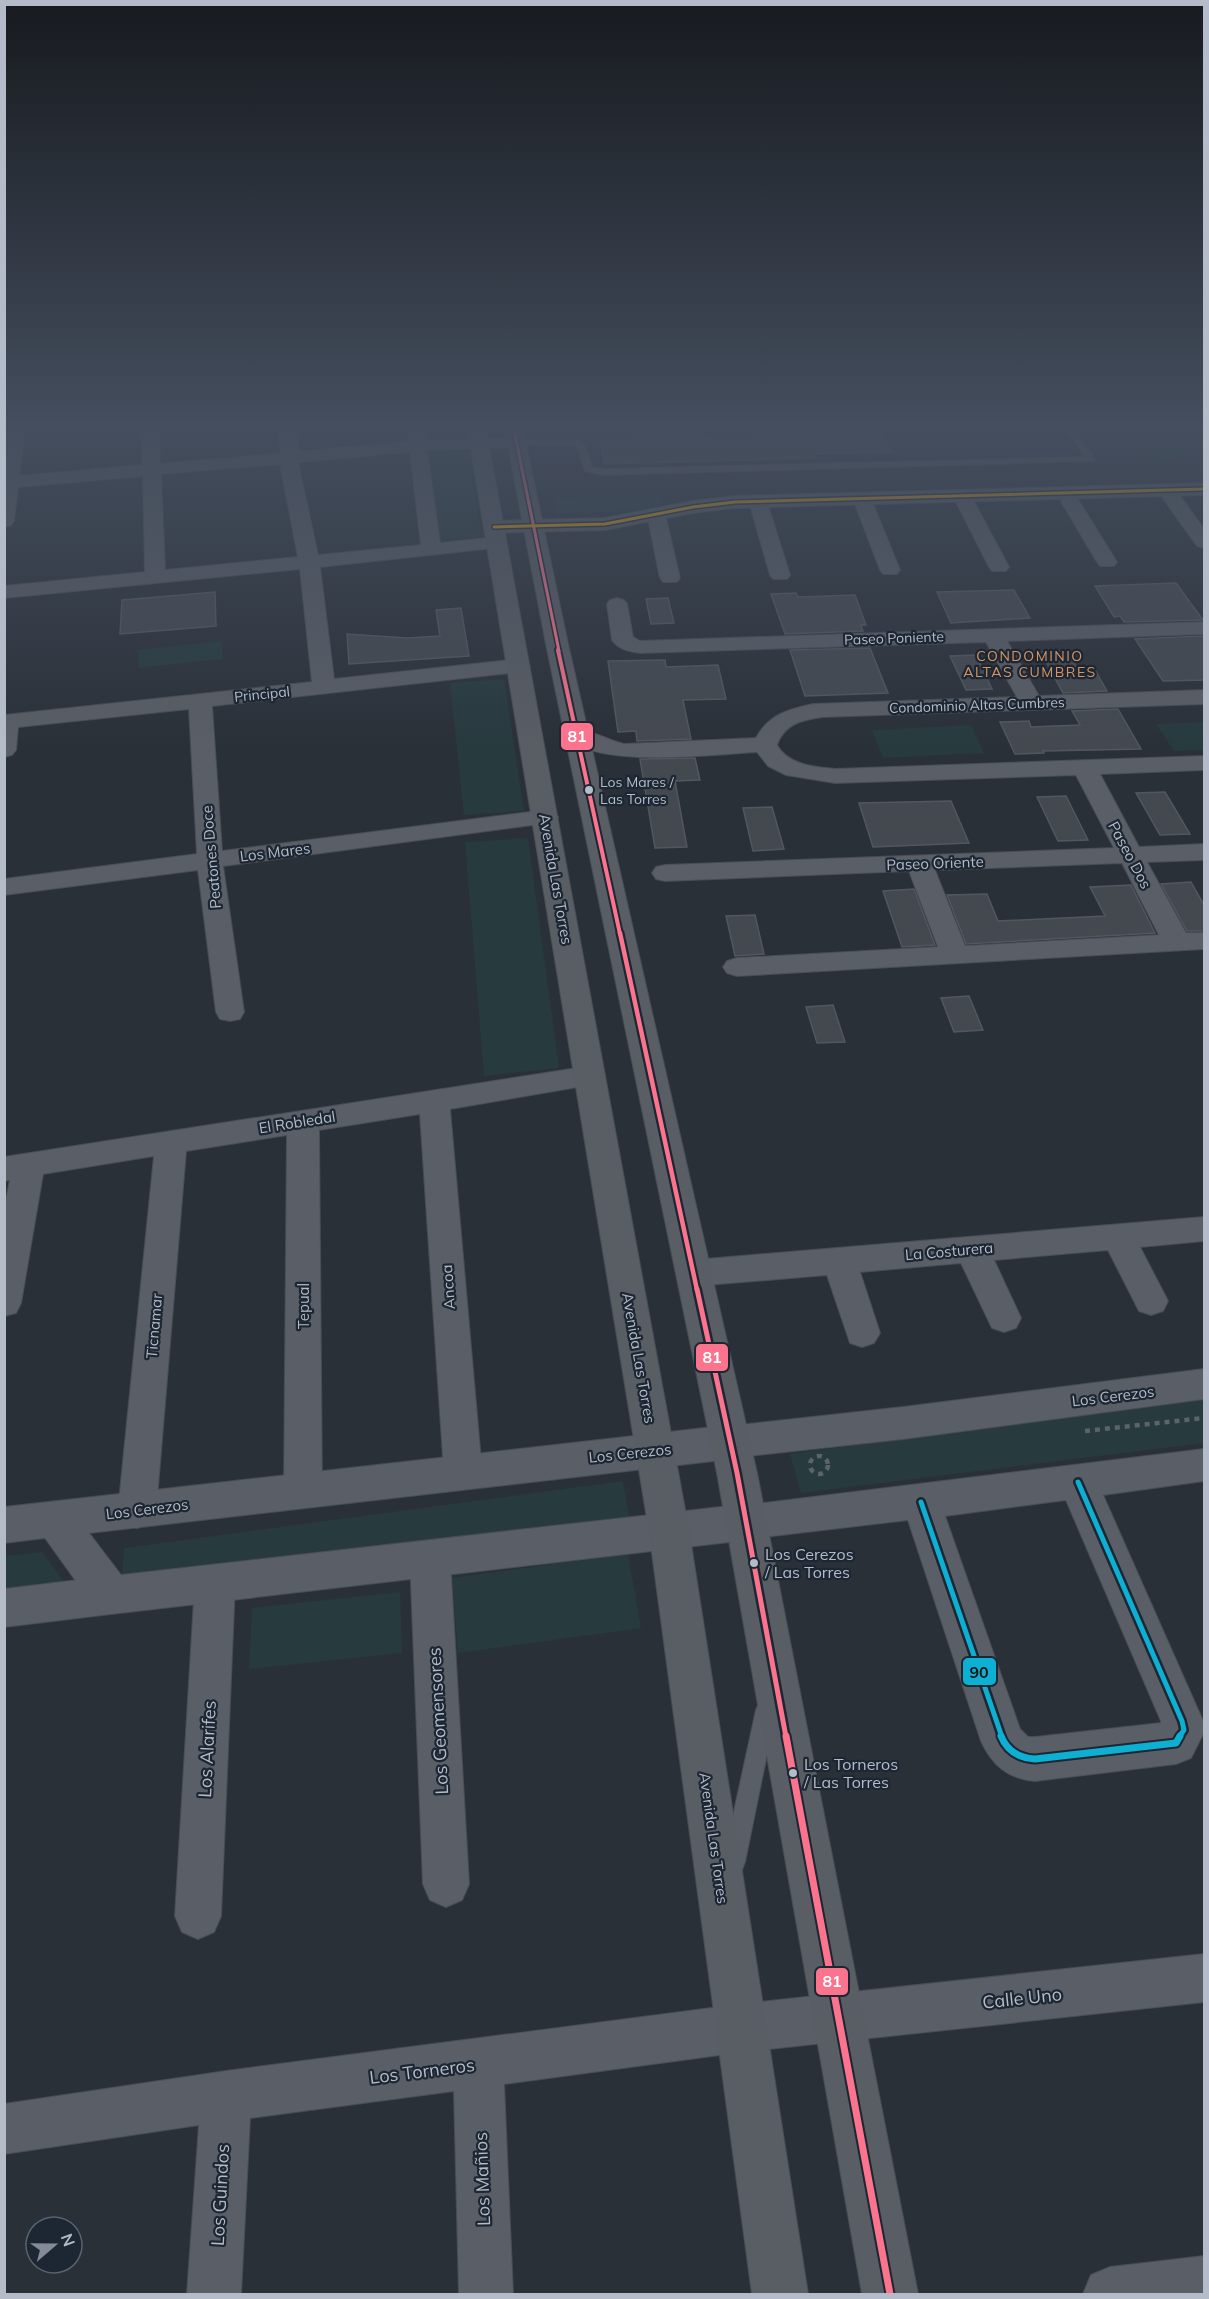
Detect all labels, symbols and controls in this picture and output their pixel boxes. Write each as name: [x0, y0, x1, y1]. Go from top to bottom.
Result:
street label: Paseo Poniente: [844, 627, 944, 649]
district label: CONDOMINIO ALTAS CUMBRES: [963, 647, 1097, 681]
street label: Principal: [233, 682, 291, 706]
street label: Condominio Altas Cumbres: [889, 693, 1065, 717]
line badge: 81: [560, 722, 594, 751]
text: 81: [567, 726, 587, 746]
place label: Los Mares / Las Torres: [600, 773, 675, 808]
marker: Los Mares / Las Torres: [583, 784, 595, 796]
street label: Peatones Doce: [197, 804, 225, 910]
street label: Avenida Las Torres: [535, 812, 577, 946]
street label: Paseo Dos: [1104, 818, 1156, 892]
street label: Los Mares: [239, 838, 311, 866]
street label: Paseo Oriente: [886, 852, 984, 874]
street label: El Robledal: [257, 1107, 337, 1137]
street label: La Costurera: [904, 1238, 994, 1264]
street label: Ancoa: [437, 1264, 459, 1310]
street label: Tepual: [294, 1283, 313, 1329]
street label: Avenida Las Torres: [618, 1291, 660, 1425]
street label: Ticnamar: [142, 1292, 166, 1359]
line badge: 81: [695, 1343, 729, 1372]
text: 81: [702, 1347, 722, 1367]
street label: Los Cerezos: [1071, 1382, 1155, 1410]
street label: Los Cerezos: [588, 1439, 672, 1467]
street label: Los Cerezos: [105, 1495, 189, 1523]
place label: Los Cerezos / Las Torres: [764, 1544, 854, 1582]
marker: Los Cerezos / Las Torres: [748, 1557, 760, 1569]
street label: Los Geomensores: [423, 1647, 453, 1795]
line badge: 90: [962, 1657, 997, 1686]
text: 90: [969, 1662, 989, 1682]
street label: Los Alarifes: [193, 1700, 221, 1798]
place label: Los Torneros / Las Torres: [803, 1754, 898, 1792]
marker: Los Torneros / Las Torres: [787, 1767, 799, 1779]
street label: Avenida Las Torres: [695, 1771, 733, 1905]
line badge: 81: [815, 1967, 849, 1996]
text: 81: [822, 1971, 842, 1991]
street label: Calle Uno: [981, 1982, 1063, 2014]
street label: Los Torneros: [368, 2053, 476, 2089]
street label: Los Mañios: [469, 2132, 495, 2226]
street label: Los Guindos: [206, 2143, 234, 2247]
north arrow: [24, 2215, 84, 2275]
text: N: [57, 2231, 80, 2249]

